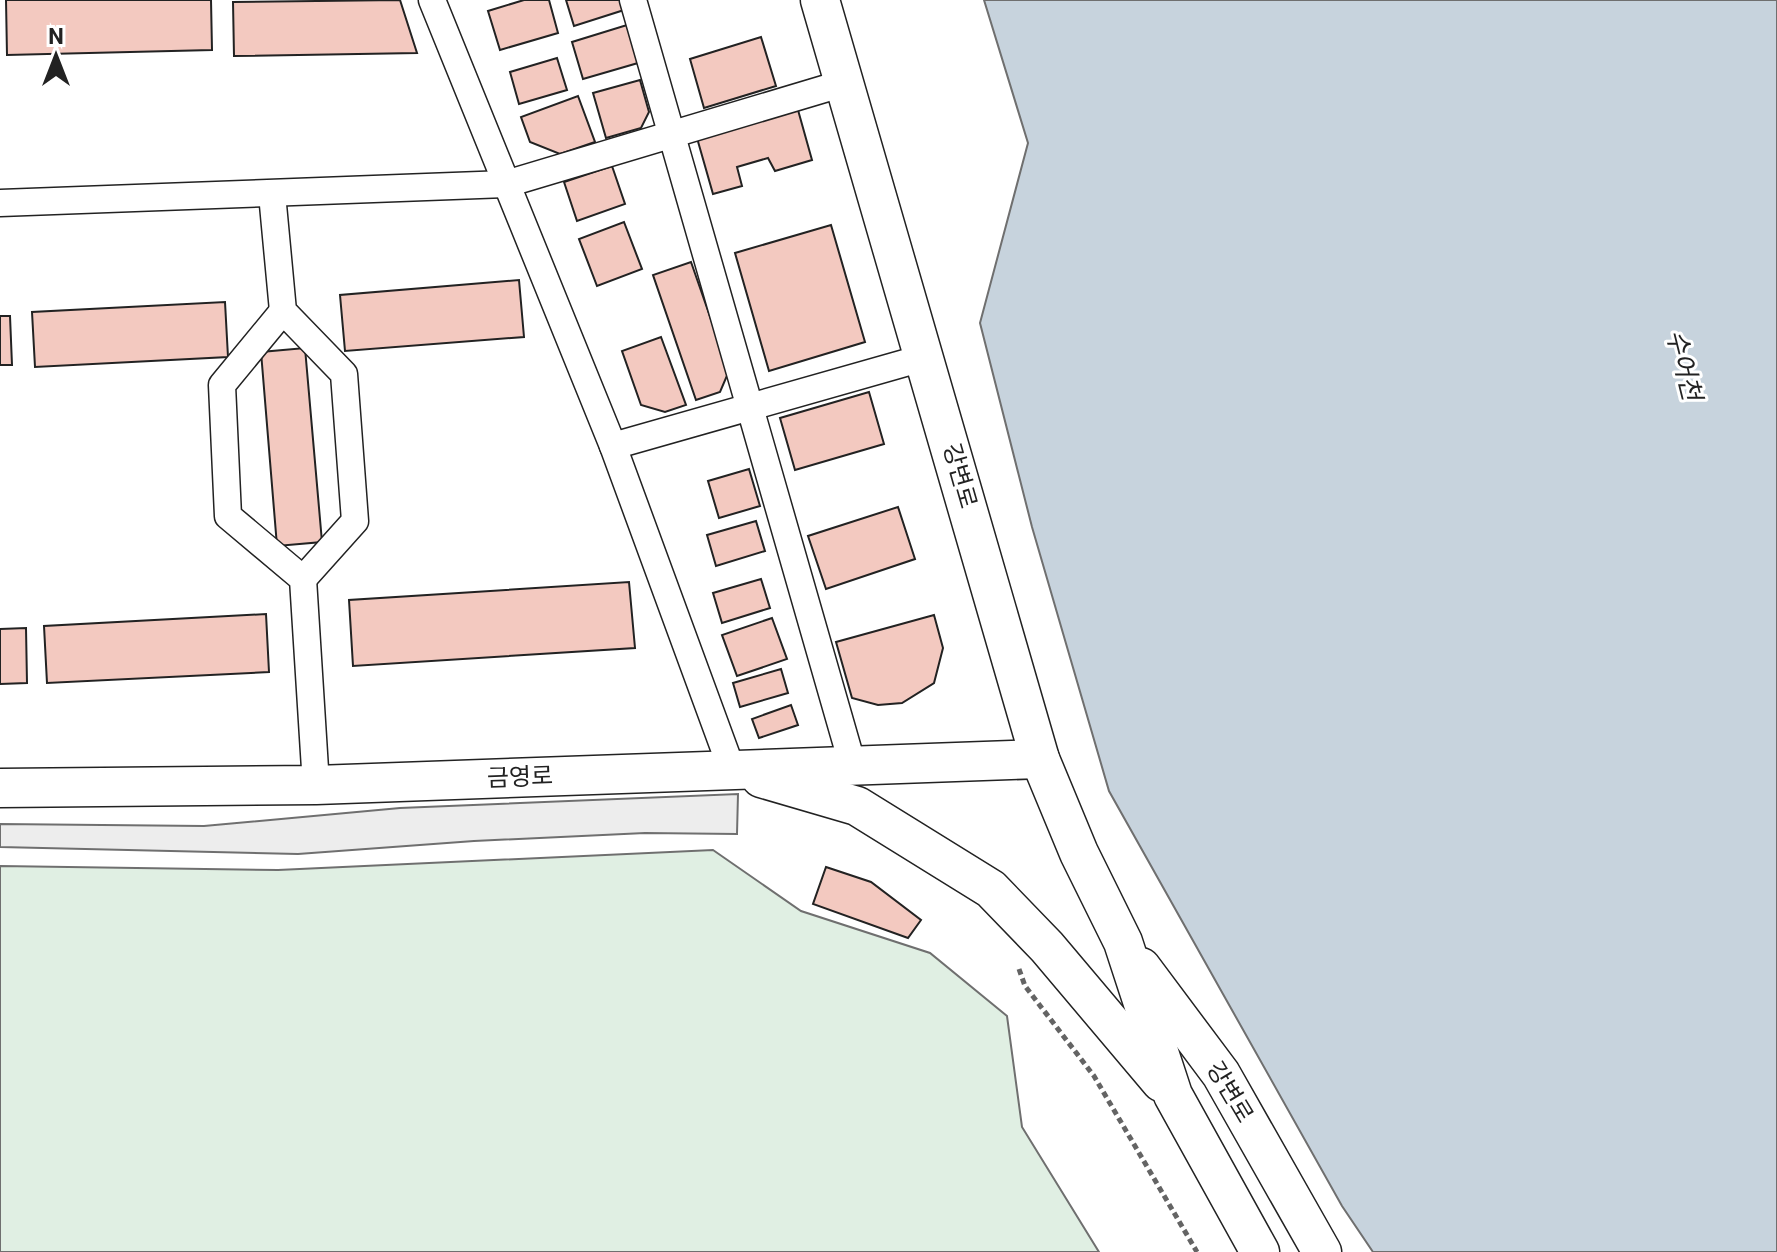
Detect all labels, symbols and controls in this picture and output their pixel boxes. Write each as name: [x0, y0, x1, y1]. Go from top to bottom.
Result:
north arrow: [16, 16, 96, 96]
text: N: [48, 24, 64, 49]
water label: 수어천: [1661, 327, 1708, 406]
street label: 강변로: [937, 440, 983, 512]
street label: 금영로: [486, 762, 554, 792]
street label: 강변로: [1201, 1056, 1259, 1128]

